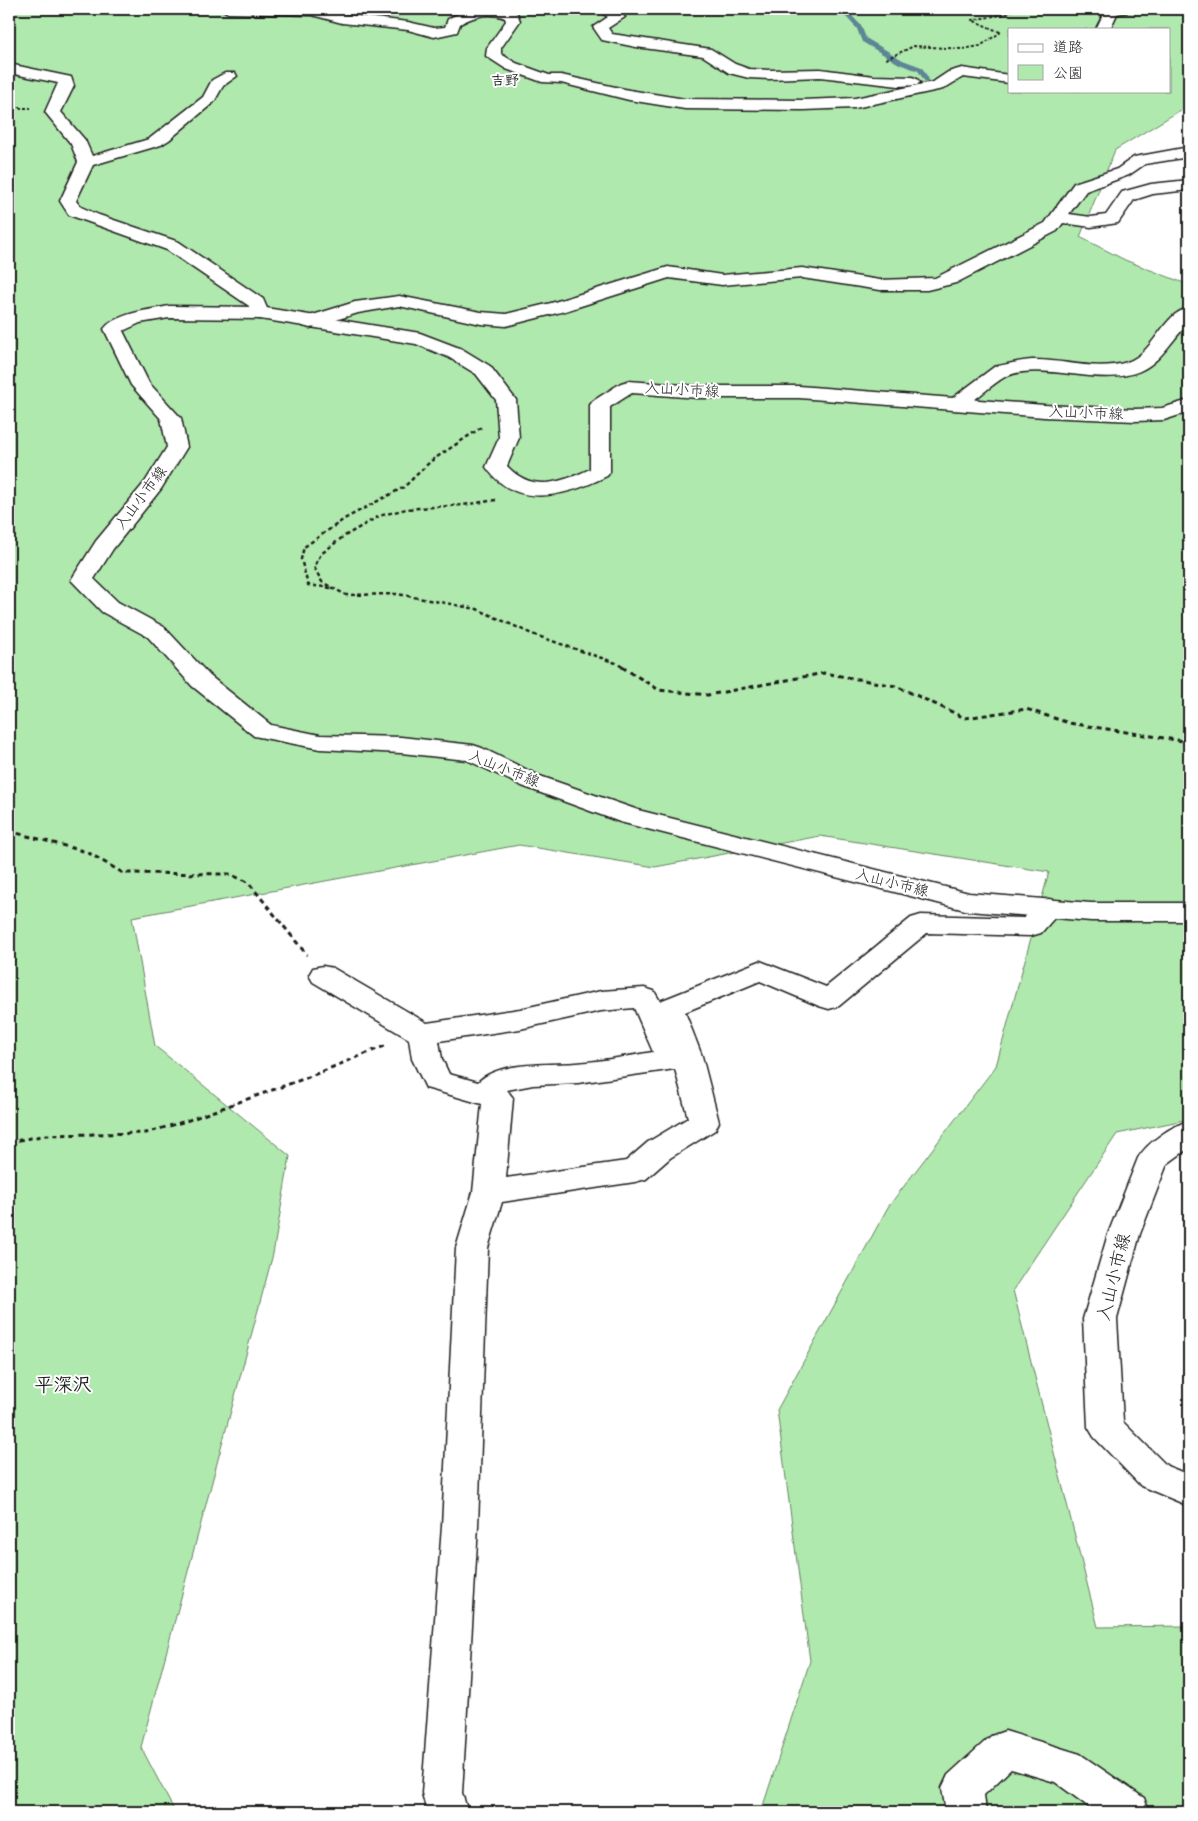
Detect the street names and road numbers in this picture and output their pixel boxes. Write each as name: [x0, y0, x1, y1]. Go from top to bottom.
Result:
street label: 入山小市線: [644, 379, 720, 401]
street label: 入山小市線: [1048, 402, 1124, 424]
street label: 入山小市線: [111, 462, 171, 534]
street label: 入山小市線: [466, 746, 542, 792]
street label: 入山小市線: [853, 865, 931, 901]
street label: 入山小市線: [1093, 1231, 1135, 1323]

